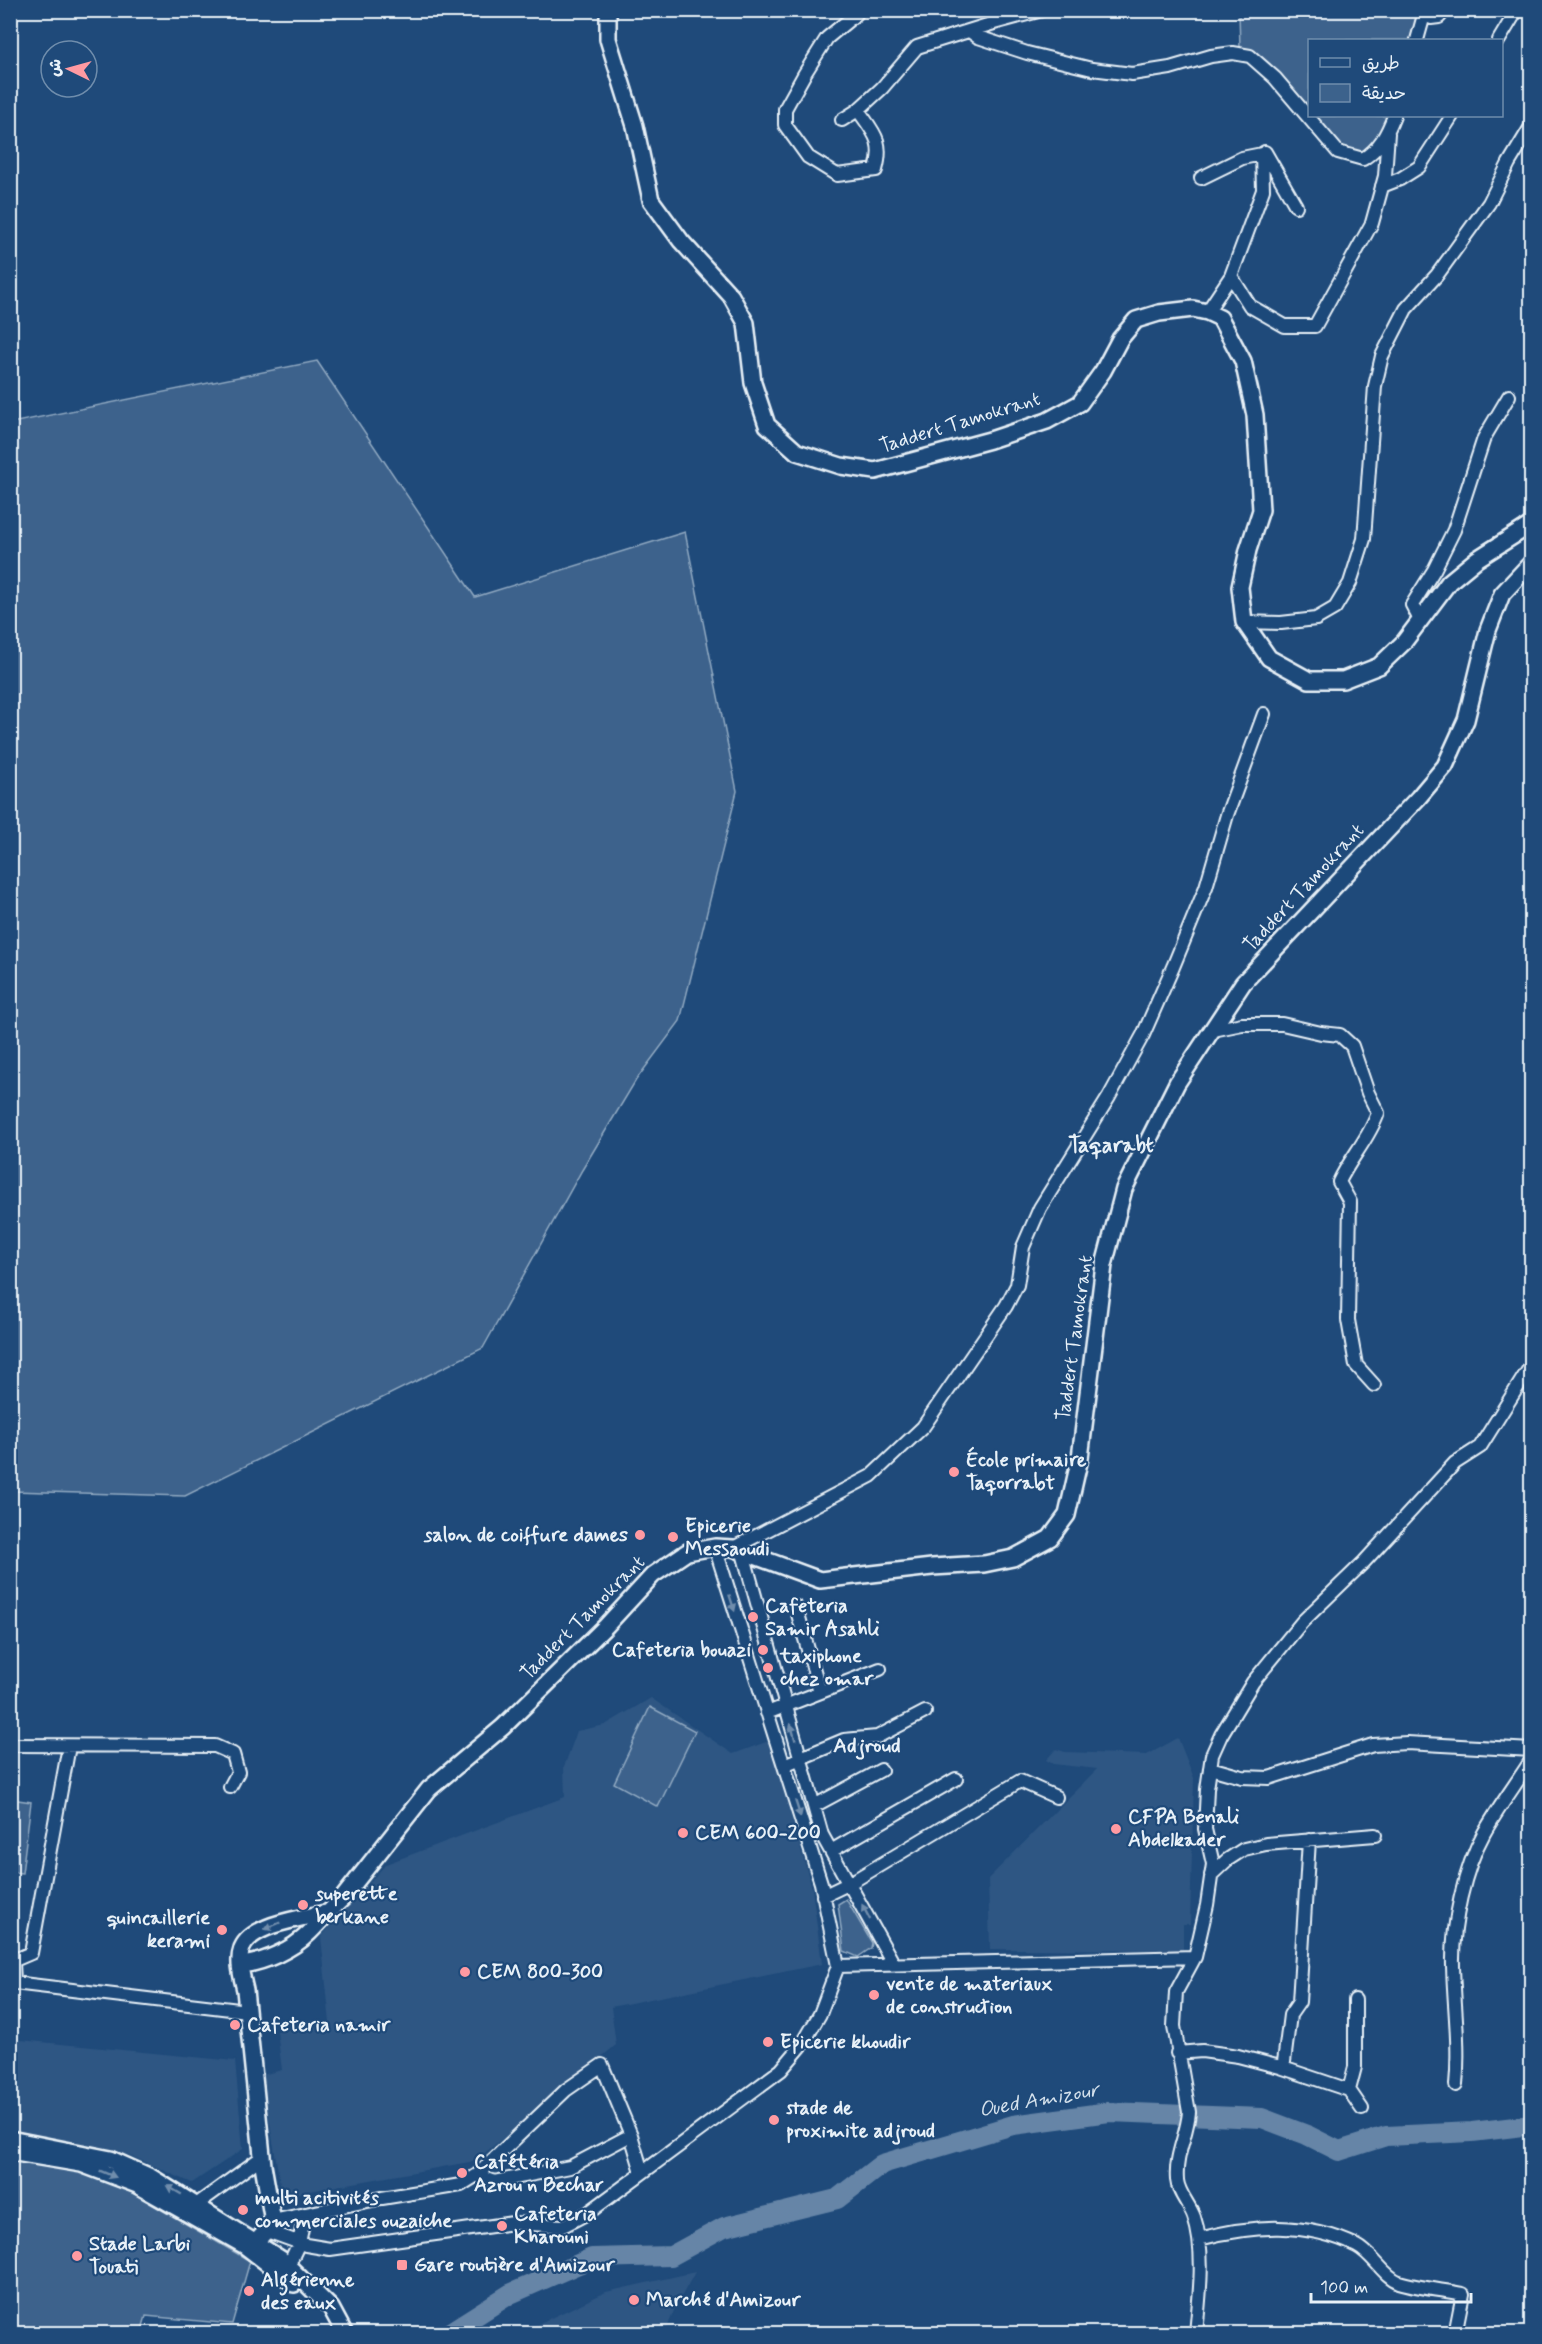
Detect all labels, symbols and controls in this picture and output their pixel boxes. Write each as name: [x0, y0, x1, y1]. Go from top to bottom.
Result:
north arrow: [39, 39, 99, 99]
legend: [1308, 39, 1503, 117]
text: طريق: [1362, 52, 1400, 76]
text: ش: [44, 58, 67, 78]
text: حديقة: [1362, 82, 1406, 106]
street label: Taddert Tamokrant: [876, 386, 1044, 460]
street label: Taddert Tamokrant: [1237, 818, 1371, 958]
district label: Taqarabt: [1068, 1132, 1154, 1160]
street label: Taddert Tamokrant: [1050, 1253, 1100, 1423]
place label: École primaire Taqorrabt: [966, 1446, 1087, 1497]
marker: École primaire Taqorrabt: [947, 1465, 961, 1479]
place label: Epicerie Messaoudi: [685, 1513, 770, 1563]
place label: salon de coiffure dames: [423, 1522, 628, 1549]
marker: salon de coiffure dames: [633, 1528, 647, 1542]
marker: Epicerie Messaoudi: [666, 1530, 680, 1544]
street label: Taddert Tamokrant: [514, 1549, 652, 1687]
place label: Cafeteria Samir Asahli: [765, 1593, 880, 1643]
one-way arrow: [728, 1594, 738, 1612]
marker: Cafeteria Samir Asahli: [746, 1610, 760, 1624]
place label: Cafeteria bouazi: [612, 1637, 751, 1664]
marker: Cafeteria bouazi: [756, 1643, 770, 1657]
place label: taxiphone chez omar: [779, 1643, 874, 1693]
marker: taxiphone chez omar: [761, 1661, 775, 1675]
one-way arrow: [788, 1723, 797, 1741]
district label: Adjroud: [833, 1732, 901, 1760]
one-way arrow: [794, 1800, 803, 1818]
place label: CFPA Benali Abdelkader: [1128, 1804, 1239, 1854]
place label: CEM 600-200: [695, 1820, 821, 1847]
marker: CFPA Benali Abdelkader: [1109, 1822, 1123, 1836]
marker: CEM 600-200: [676, 1826, 690, 1840]
place label: superette berkane: [314, 1881, 398, 1931]
marker: superette berkane: [296, 1898, 310, 1912]
one-way arrow: [861, 1903, 871, 1920]
place label: quincaillerie kerami: [106, 1905, 210, 1955]
one-way arrow: [264, 1922, 281, 1931]
marker: quincaillerie kerami: [215, 1923, 229, 1937]
place label: CEM 800-300: [477, 1959, 603, 1986]
marker: CEM 800-300: [458, 1965, 472, 1979]
place label: vente de materiaux de construction: [886, 1971, 1053, 2021]
marker: vente de materiaux de construction: [867, 1988, 881, 2002]
place label: Cafeteria namir: [247, 2012, 391, 2039]
marker: Cafeteria namir: [228, 2018, 242, 2032]
place label: Epicerie khoudir: [780, 2029, 911, 2056]
marker: Epicerie khoudir: [761, 2035, 775, 2049]
water label: Oued Amizour: [977, 2075, 1103, 2124]
place label: stade de proximite adjroud: [786, 2095, 935, 2145]
marker: stade de proximite adjroud: [767, 2113, 781, 2127]
place label: Cafétéria Azrou n Bechar: [474, 2149, 604, 2199]
marker: Cafétéria Azrou n Bechar: [455, 2166, 469, 2180]
one-way arrow: [99, 2170, 117, 2179]
one-way arrow: [165, 2185, 182, 2195]
place label: multi acitivités commerciales ouzaiche: [255, 2185, 452, 2235]
place label: Cafeteria Kharouni: [514, 2201, 597, 2251]
marker: multi acitivités commerciales ouzaiche: [236, 2203, 250, 2217]
marker: Cafeteria Kharouni: [495, 2219, 509, 2233]
place label: Stade Larbi Touati: [89, 2231, 191, 2281]
marker: Stade Larbi Touati: [70, 2249, 84, 2263]
place label: Gare routière d'Amizour: [414, 2252, 615, 2279]
marker: Gare routière d'Amizour: [395, 2258, 409, 2272]
scale bar: [1311, 2266, 1472, 2304]
place label: Algérienne des eaux: [261, 2267, 355, 2317]
text: 100 m: [1320, 2276, 1368, 2300]
marker: Algérienne des eaux: [242, 2284, 256, 2298]
place label: Marché d'Amizour: [646, 2287, 801, 2314]
marker: Marché d'Amizour: [627, 2293, 641, 2307]

